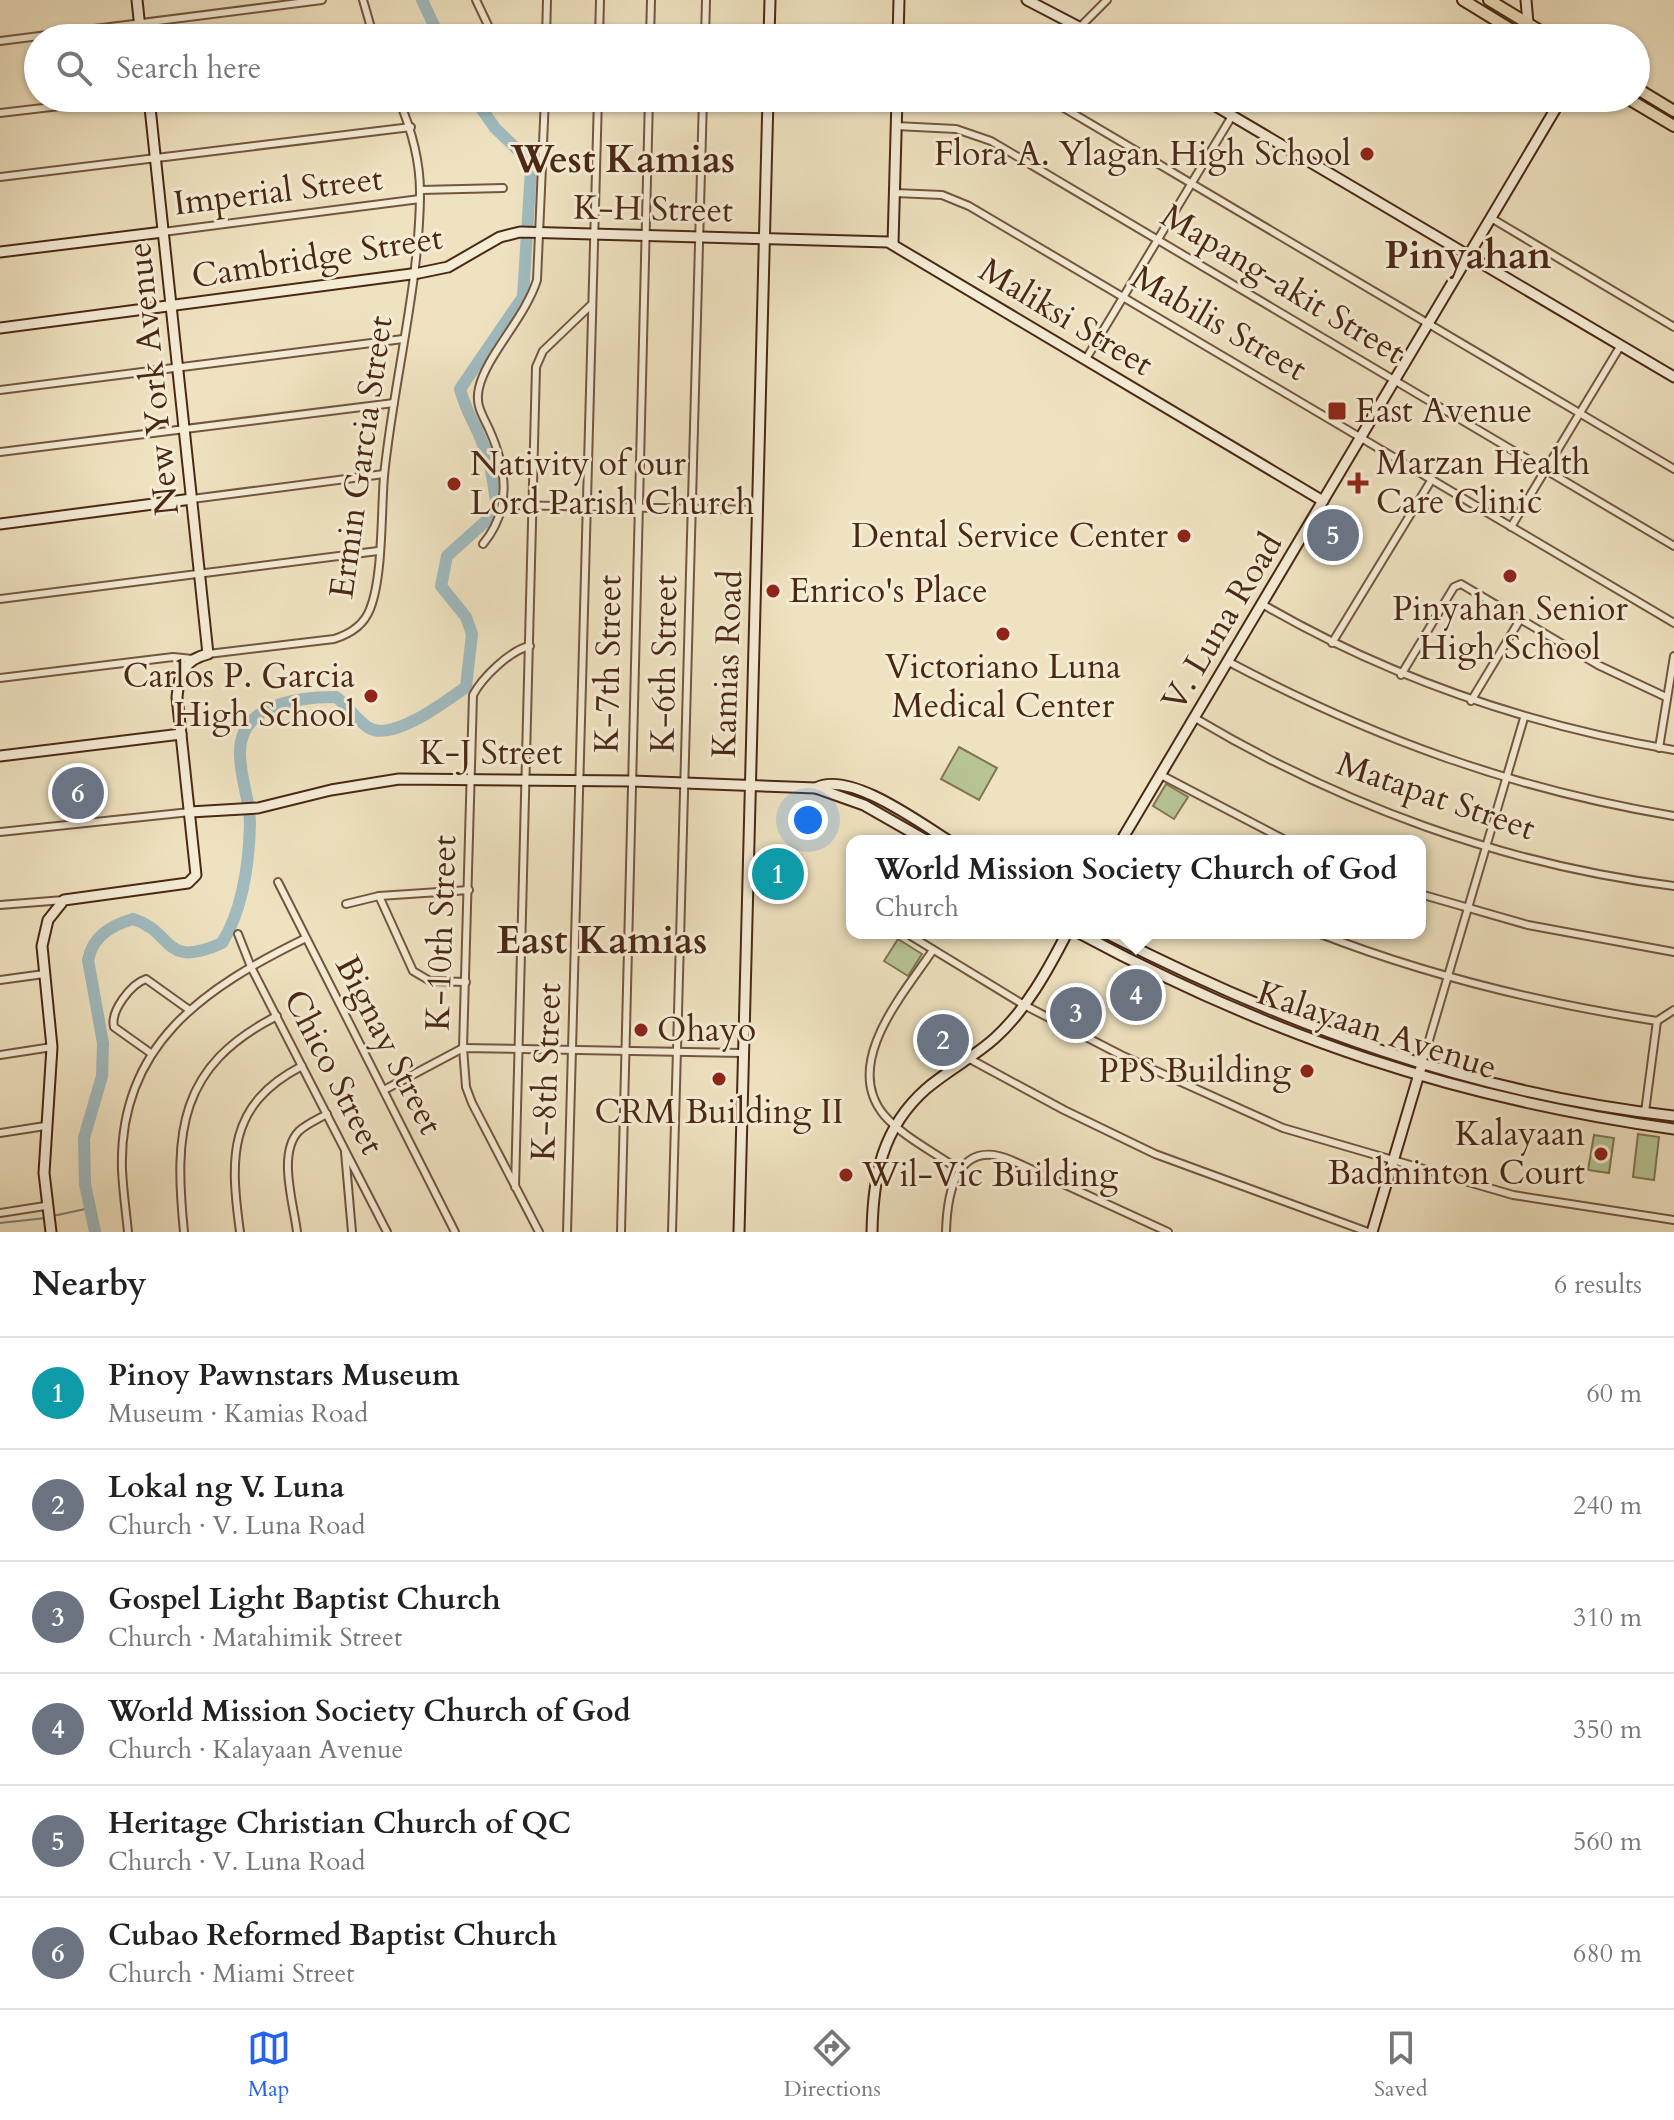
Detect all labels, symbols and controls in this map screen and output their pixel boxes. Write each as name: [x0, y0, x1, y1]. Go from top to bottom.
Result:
search box: [24, 24, 1650, 112]
icon: search: [52, 46, 96, 90]
text: Search here: [116, 48, 261, 89]
place label: Flora A. Ylagan High School: [934, 131, 1351, 177]
district label: West Kamias: [510, 134, 735, 186]
marker: Flora A. Ylagan High School: [1358, 145, 1376, 163]
street label: Imperial Street: [171, 155, 385, 227]
street label: K-H Street: [573, 185, 734, 233]
street label: Mapang-akit Street: [1152, 193, 1414, 375]
street label: Cambridge Street: [188, 214, 446, 300]
district label: Pinyahan: [1385, 230, 1552, 282]
street label: New York Avenue: [116, 240, 190, 518]
street label: Maliksi Street: [971, 247, 1162, 387]
street label: Mabilis Street: [1123, 254, 1315, 392]
street label: Ermin Garcia Street: [318, 313, 404, 601]
place label: East Avenue: [1355, 388, 1532, 434]
marker: East Avenue: [1326, 400, 1348, 422]
place label: Marzan Health Care Clinic: [1376, 440, 1590, 525]
place label: Nativity of our Lord Parish Church: [470, 441, 755, 526]
marker: Marzan Health Care Clinic: [1347, 472, 1369, 494]
marker: Nativity of our Lord Parish Church: [445, 475, 463, 493]
pin: 5: [1307, 505, 1359, 565]
place label: Dental Service Center: [851, 513, 1169, 559]
street label: V. Luna Road: [1151, 524, 1293, 720]
marker: Dental Service Center: [1175, 527, 1193, 545]
marker: Pinyahan Senior High School: [1501, 567, 1519, 585]
place label: Enrico's Place: [789, 568, 988, 614]
street label: Kamias Road: [701, 569, 753, 759]
street label: K-7th Street: [583, 574, 633, 753]
street label: K-6th Street: [639, 574, 689, 753]
marker: Enrico's Place: [764, 582, 782, 600]
place label: Pinyahan Senior High School: [1392, 586, 1628, 671]
marker: Victoriano Luna Medical Center: [994, 625, 1012, 643]
place label: Victoriano Luna Medical Center: [885, 644, 1121, 729]
place label: Carlos P. Garcia High School: [123, 653, 355, 738]
marker: Carlos P. Garcia High School: [362, 687, 380, 705]
street label: K-J Street: [420, 730, 563, 776]
street label: Matapat Street: [1331, 741, 1541, 851]
pin: 6: [52, 763, 104, 823]
your location: [788, 800, 828, 840]
street label: K-10th Street: [415, 834, 467, 1032]
popup: [846, 835, 1426, 939]
pin: 1: [752, 844, 804, 904]
text: World Mission Society Church of God: [875, 849, 1397, 890]
text: Church: [875, 890, 959, 925]
district label: East Kamias: [497, 915, 707, 967]
street label: Bignay Street: [324, 948, 454, 1142]
pin: 4: [1110, 965, 1162, 1025]
street label: Kalayaan Avenue: [1251, 970, 1503, 1090]
street label: Chico Street: [273, 982, 395, 1162]
street label: K-8th Street: [520, 982, 572, 1162]
pin: 3: [1050, 983, 1102, 1043]
place label: Ohayo: [657, 1007, 756, 1053]
pin: 2: [917, 1010, 969, 1070]
marker: Ohayo: [632, 1021, 650, 1039]
place label: PPS Building: [1099, 1048, 1291, 1094]
marker: PPS Building: [1298, 1062, 1316, 1080]
marker: CRM Building II: [710, 1070, 728, 1088]
place label: CRM Building II: [594, 1089, 844, 1135]
place label: Kalayaan Badminton Court: [1328, 1111, 1585, 1196]
marker: Kalayaan Badminton Court: [1592, 1145, 1610, 1163]
place label: Wil-Vic Building: [861, 1152, 1118, 1198]
marker: Wil-Vic Building: [837, 1166, 855, 1184]
text: Nearby: [32, 1261, 147, 1307]
text: 6 results: [1554, 1267, 1642, 1302]
text: Pinoy Pawnstars Museum: [108, 1355, 460, 1396]
text: 1: [51, 1376, 65, 1411]
text: 60 m: [1586, 1376, 1642, 1411]
text: Museum · Kamias Road: [108, 1396, 368, 1431]
text: Lokal ng V. Luna: [108, 1467, 345, 1508]
text: 2: [51, 1488, 65, 1523]
text: 240 m: [1573, 1488, 1642, 1523]
text: Church · V. Luna Road: [108, 1508, 365, 1543]
text: Gospel Light Baptist Church: [108, 1579, 501, 1620]
text: 3: [51, 1600, 65, 1635]
text: 310 m: [1573, 1600, 1642, 1635]
text: Church · Matahimik Street: [108, 1620, 402, 1655]
text: World Mission Society Church of God: [108, 1691, 631, 1732]
text: 4: [51, 1712, 65, 1747]
text: 350 m: [1573, 1712, 1642, 1747]
text: Church · Kalayaan Avenue: [108, 1732, 403, 1767]
text: Heritage Christian Church of QC: [108, 1803, 571, 1844]
text: 5: [51, 1824, 65, 1859]
text: 560 m: [1573, 1824, 1642, 1859]
text: Church · V. Luna Road: [108, 1844, 365, 1879]
text: Cubao Reformed Baptist Church: [108, 1915, 557, 1956]
text: 6: [51, 1936, 65, 1971]
text: 680 m: [1573, 1936, 1642, 1971]
text: Church · Miami Street: [108, 1956, 354, 1991]
tab: Map: [247, 2026, 291, 2104]
tab: Directions: [784, 2026, 881, 2104]
tab: Saved: [1374, 2026, 1427, 2104]

